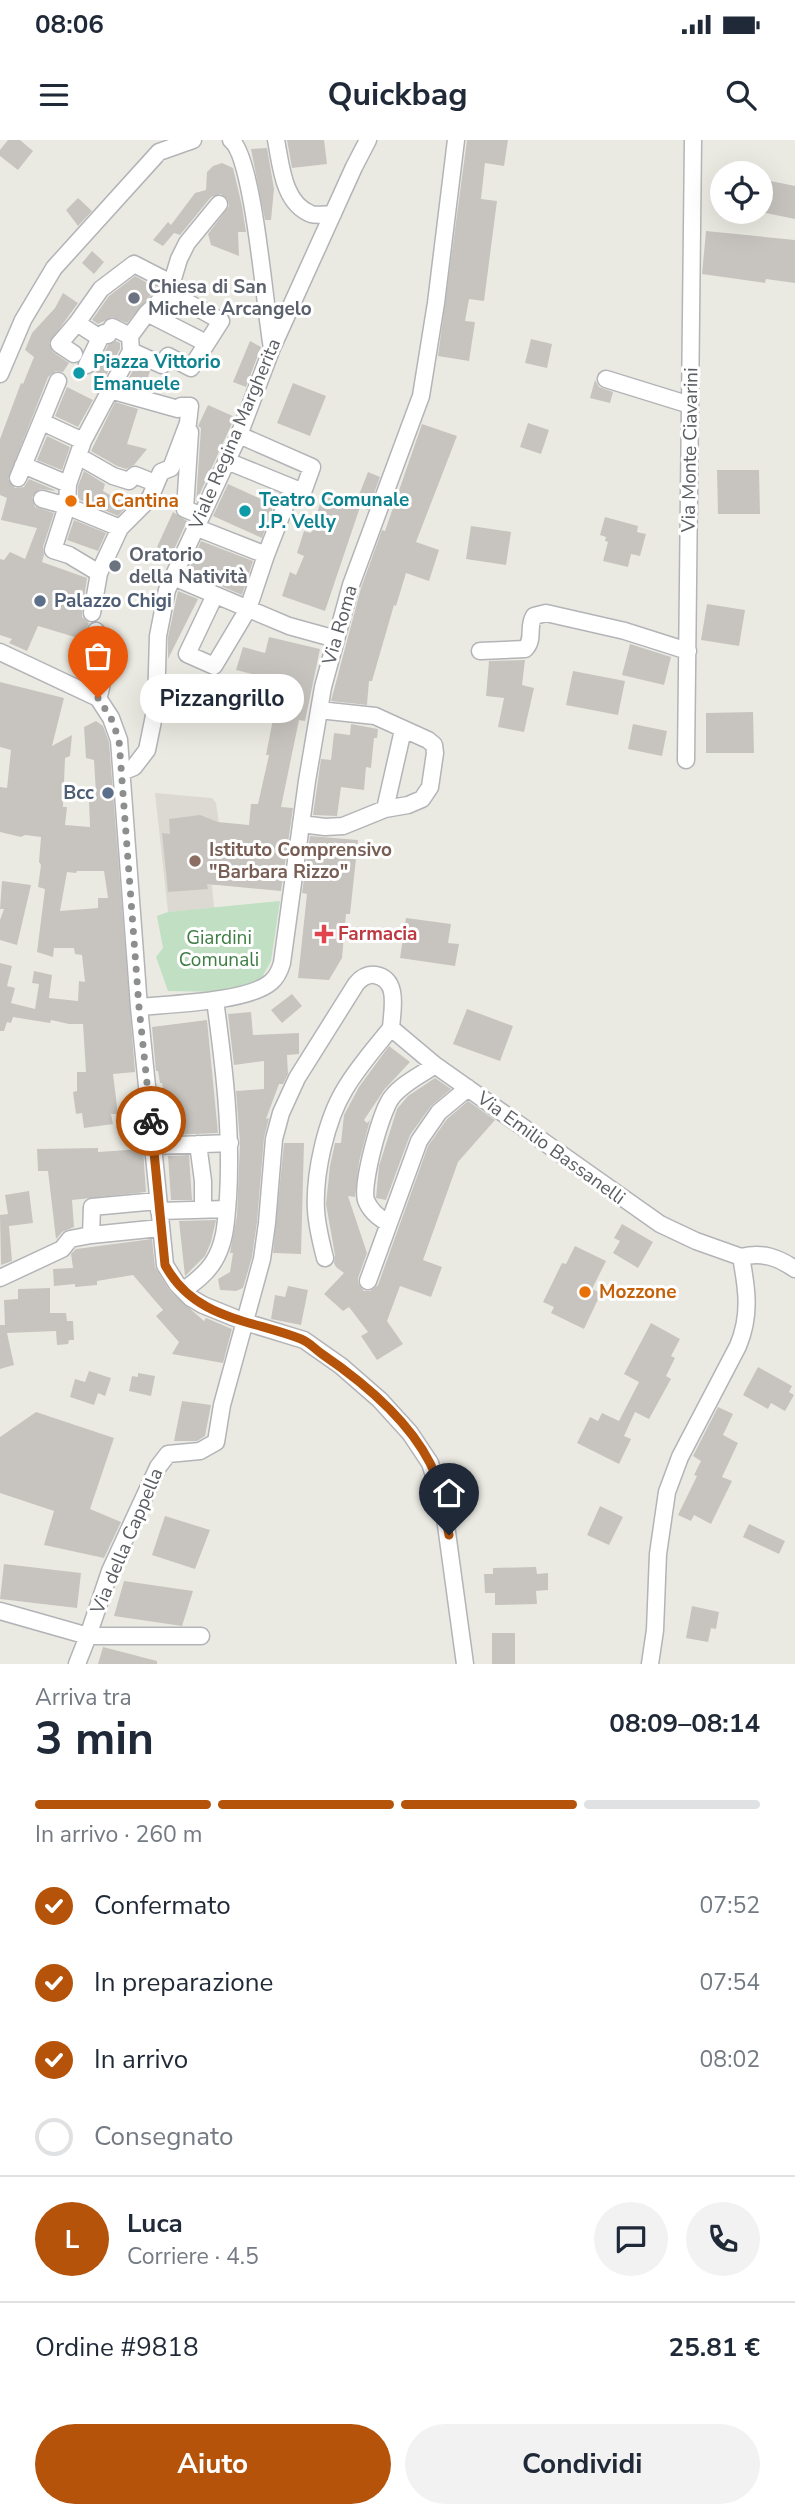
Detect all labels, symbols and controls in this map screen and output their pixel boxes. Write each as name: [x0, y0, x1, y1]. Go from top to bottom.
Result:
text: 08:06: [35, 7, 104, 42]
text: Quickbag: [327, 73, 468, 116]
icon: menu: [35, 76, 73, 114]
icon: search: [722, 76, 760, 114]
map controls: [710, 161, 773, 224]
button: locate: [710, 161, 773, 224]
place label: Chiesa di San Michele Arcangelo: [148, 274, 312, 322]
marker: Chiesa di San Michele Arcangelo: [126, 290, 142, 306]
street label: Viale Regina Margherita: [183, 335, 287, 534]
place label: Piazza Vittorio Emanuele: [93, 349, 221, 397]
marker: Piazza Vittorio Emanuele: [71, 365, 87, 381]
street label: Via Monte Ciavarini: [676, 367, 704, 534]
place label: Teatro Comunale J.P. Velly: [258, 487, 409, 535]
place label: La Cantina: [85, 488, 179, 514]
marker: La Cantina: [63, 493, 79, 509]
marker: Teatro Comunale J.P. Velly: [237, 503, 253, 519]
place label: Oratorio della Natività: [129, 542, 248, 590]
marker: Oratorio della Natività: [107, 558, 123, 574]
street label: Via Roma: [316, 582, 364, 669]
place label: Palazzo Chigi: [54, 588, 172, 614]
marker: Palazzo Chigi: [32, 593, 48, 609]
pin: [68, 626, 128, 698]
icon: bag: [79, 637, 117, 675]
callout: Pizzangrillo: [140, 674, 304, 722]
text: Pizzangrillo: [159, 683, 285, 714]
place label: Bcc: [63, 780, 94, 806]
marker: Bcc: [100, 785, 116, 801]
place label: Istituto Comprensivo "Barbara Rizzo": [209, 837, 392, 885]
marker: Istituto Comprensivo "Barbara Rizzo": [187, 853, 203, 869]
place label: Farmacia: [338, 921, 417, 947]
park label: Giardini Comunali: [179, 925, 259, 973]
marker: Farmacia: [316, 926, 332, 942]
street label: Via Emilio Bassanelli: [471, 1085, 630, 1211]
courier: [116, 1086, 186, 1156]
icon: bike: [132, 1102, 170, 1140]
place label: Mozzone: [599, 1279, 676, 1305]
marker: Mozzone: [577, 1284, 593, 1300]
pin: [419, 1463, 479, 1535]
street label: Via della Cappella: [84, 1464, 169, 1619]
icon: home: [430, 1474, 468, 1512]
text: Arriva tra: [35, 1682, 132, 1713]
text: 08:09–08:14: [609, 1706, 760, 1741]
text: 3 min: [35, 1707, 154, 1770]
text: In arrivo · 260 m: [35, 1819, 202, 1850]
icon: check: [35, 1887, 73, 1925]
text: Confermato: [94, 1888, 231, 1923]
text: 07:52: [700, 1890, 760, 1921]
icon: check: [35, 1964, 73, 2002]
text: In preparazione: [94, 1965, 273, 2000]
text: 07:54: [700, 1967, 760, 1998]
icon: check: [35, 2041, 73, 2079]
text: In arrivo: [94, 2042, 188, 2077]
text: 08:02: [700, 2044, 760, 2075]
text: Consegnato: [94, 2119, 233, 2154]
button: chat: [594, 2202, 668, 2276]
button: phone: [686, 2202, 760, 2276]
text: Luca: [127, 2206, 183, 2241]
text: L: [65, 2222, 79, 2257]
text: Corriere · 4.5: [127, 2241, 259, 2272]
text: Ordine #9818: [35, 2330, 199, 2365]
text: 25.81 €: [669, 2330, 760, 2365]
button: Aiuto: [35, 2424, 391, 2504]
button: Condividi: [405, 2424, 760, 2504]

